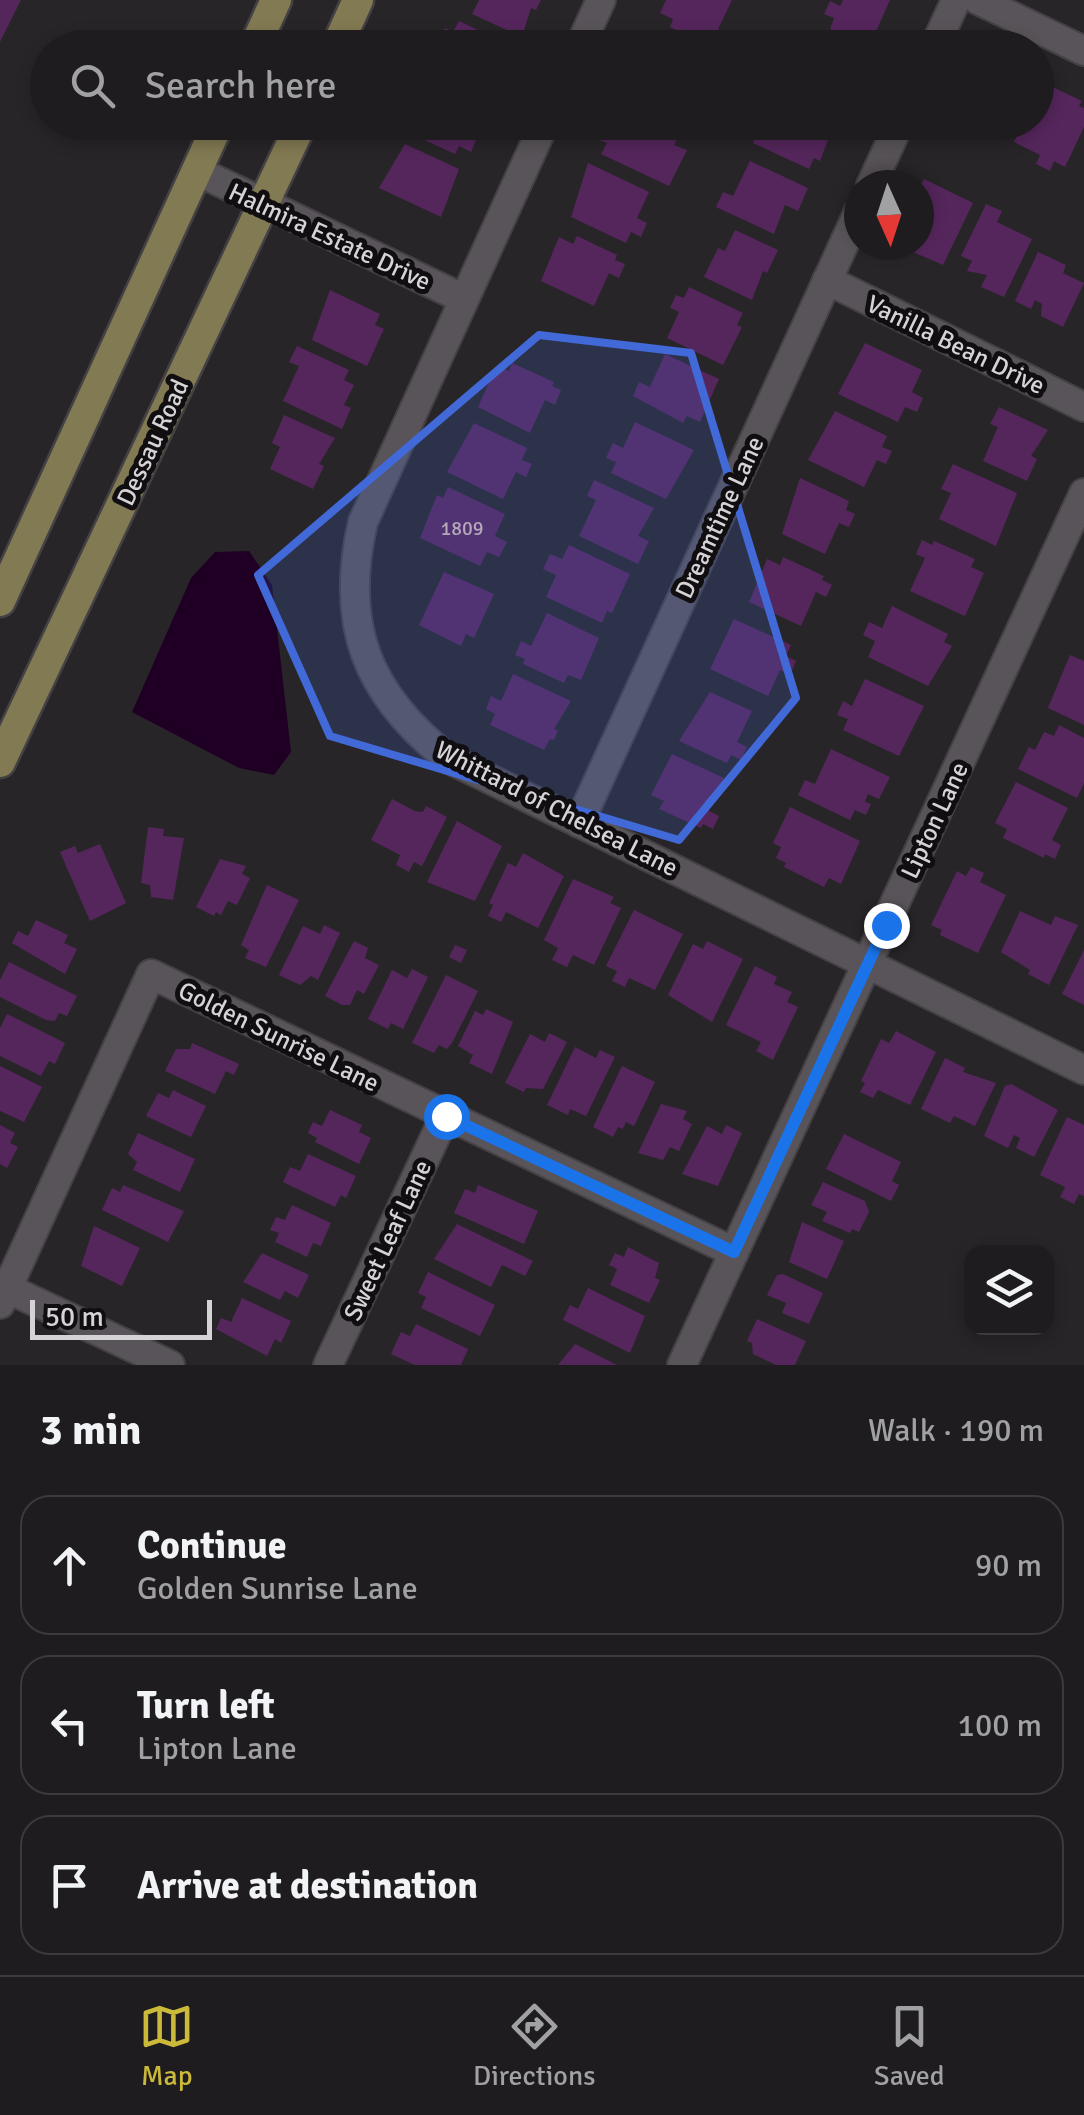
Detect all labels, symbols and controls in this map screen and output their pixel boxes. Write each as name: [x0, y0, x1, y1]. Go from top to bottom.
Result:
search box: [30, 30, 1054, 140]
icon: search: [65, 58, 120, 113]
text: Search here: [145, 62, 337, 109]
north arrow: [844, 170, 934, 260]
street label: Halmira Estate Drive: [224, 176, 436, 297]
street label: Vanilla Bean Drive: [862, 288, 1050, 401]
street label: Dessau Road: [110, 374, 195, 510]
street label: Dreamtime Lane: [668, 431, 771, 603]
house number: 1809: [440, 516, 484, 541]
street label: Whittard of Chelsea Lane: [430, 734, 683, 883]
street label: Lipton Lane: [894, 757, 975, 883]
route end: [864, 903, 910, 949]
street label: Golden Sunrise Lane: [173, 974, 384, 1098]
route start: [424, 1094, 470, 1140]
street label: Sweet Leaf Lane: [337, 1155, 438, 1325]
map controls: [964, 1245, 1054, 1335]
button: layers: [964, 1245, 1054, 1335]
scale bar: [30, 1295, 212, 1340]
text: 50 m: [45, 1300, 104, 1334]
text: 3 min: [40, 1405, 141, 1456]
text: Walk · 190 m: [868, 1411, 1044, 1450]
text: Continue: [137, 1522, 287, 1569]
icon: ahead: [42, 1538, 97, 1593]
text: 90 m: [975, 1546, 1042, 1585]
text: Golden Sunrise Lane: [137, 1569, 418, 1608]
text: Turn left: [137, 1682, 275, 1729]
icon: left: [42, 1698, 97, 1753]
text: 100 m: [958, 1706, 1042, 1745]
text: Lipton Lane: [137, 1729, 297, 1768]
icon: arrive: [42, 1858, 97, 1913]
text: Arrive at destination: [137, 1862, 478, 1909]
tab: Map: [139, 1999, 194, 2093]
tab: Directions: [473, 1999, 595, 2093]
tab: Saved: [874, 1999, 945, 2093]

